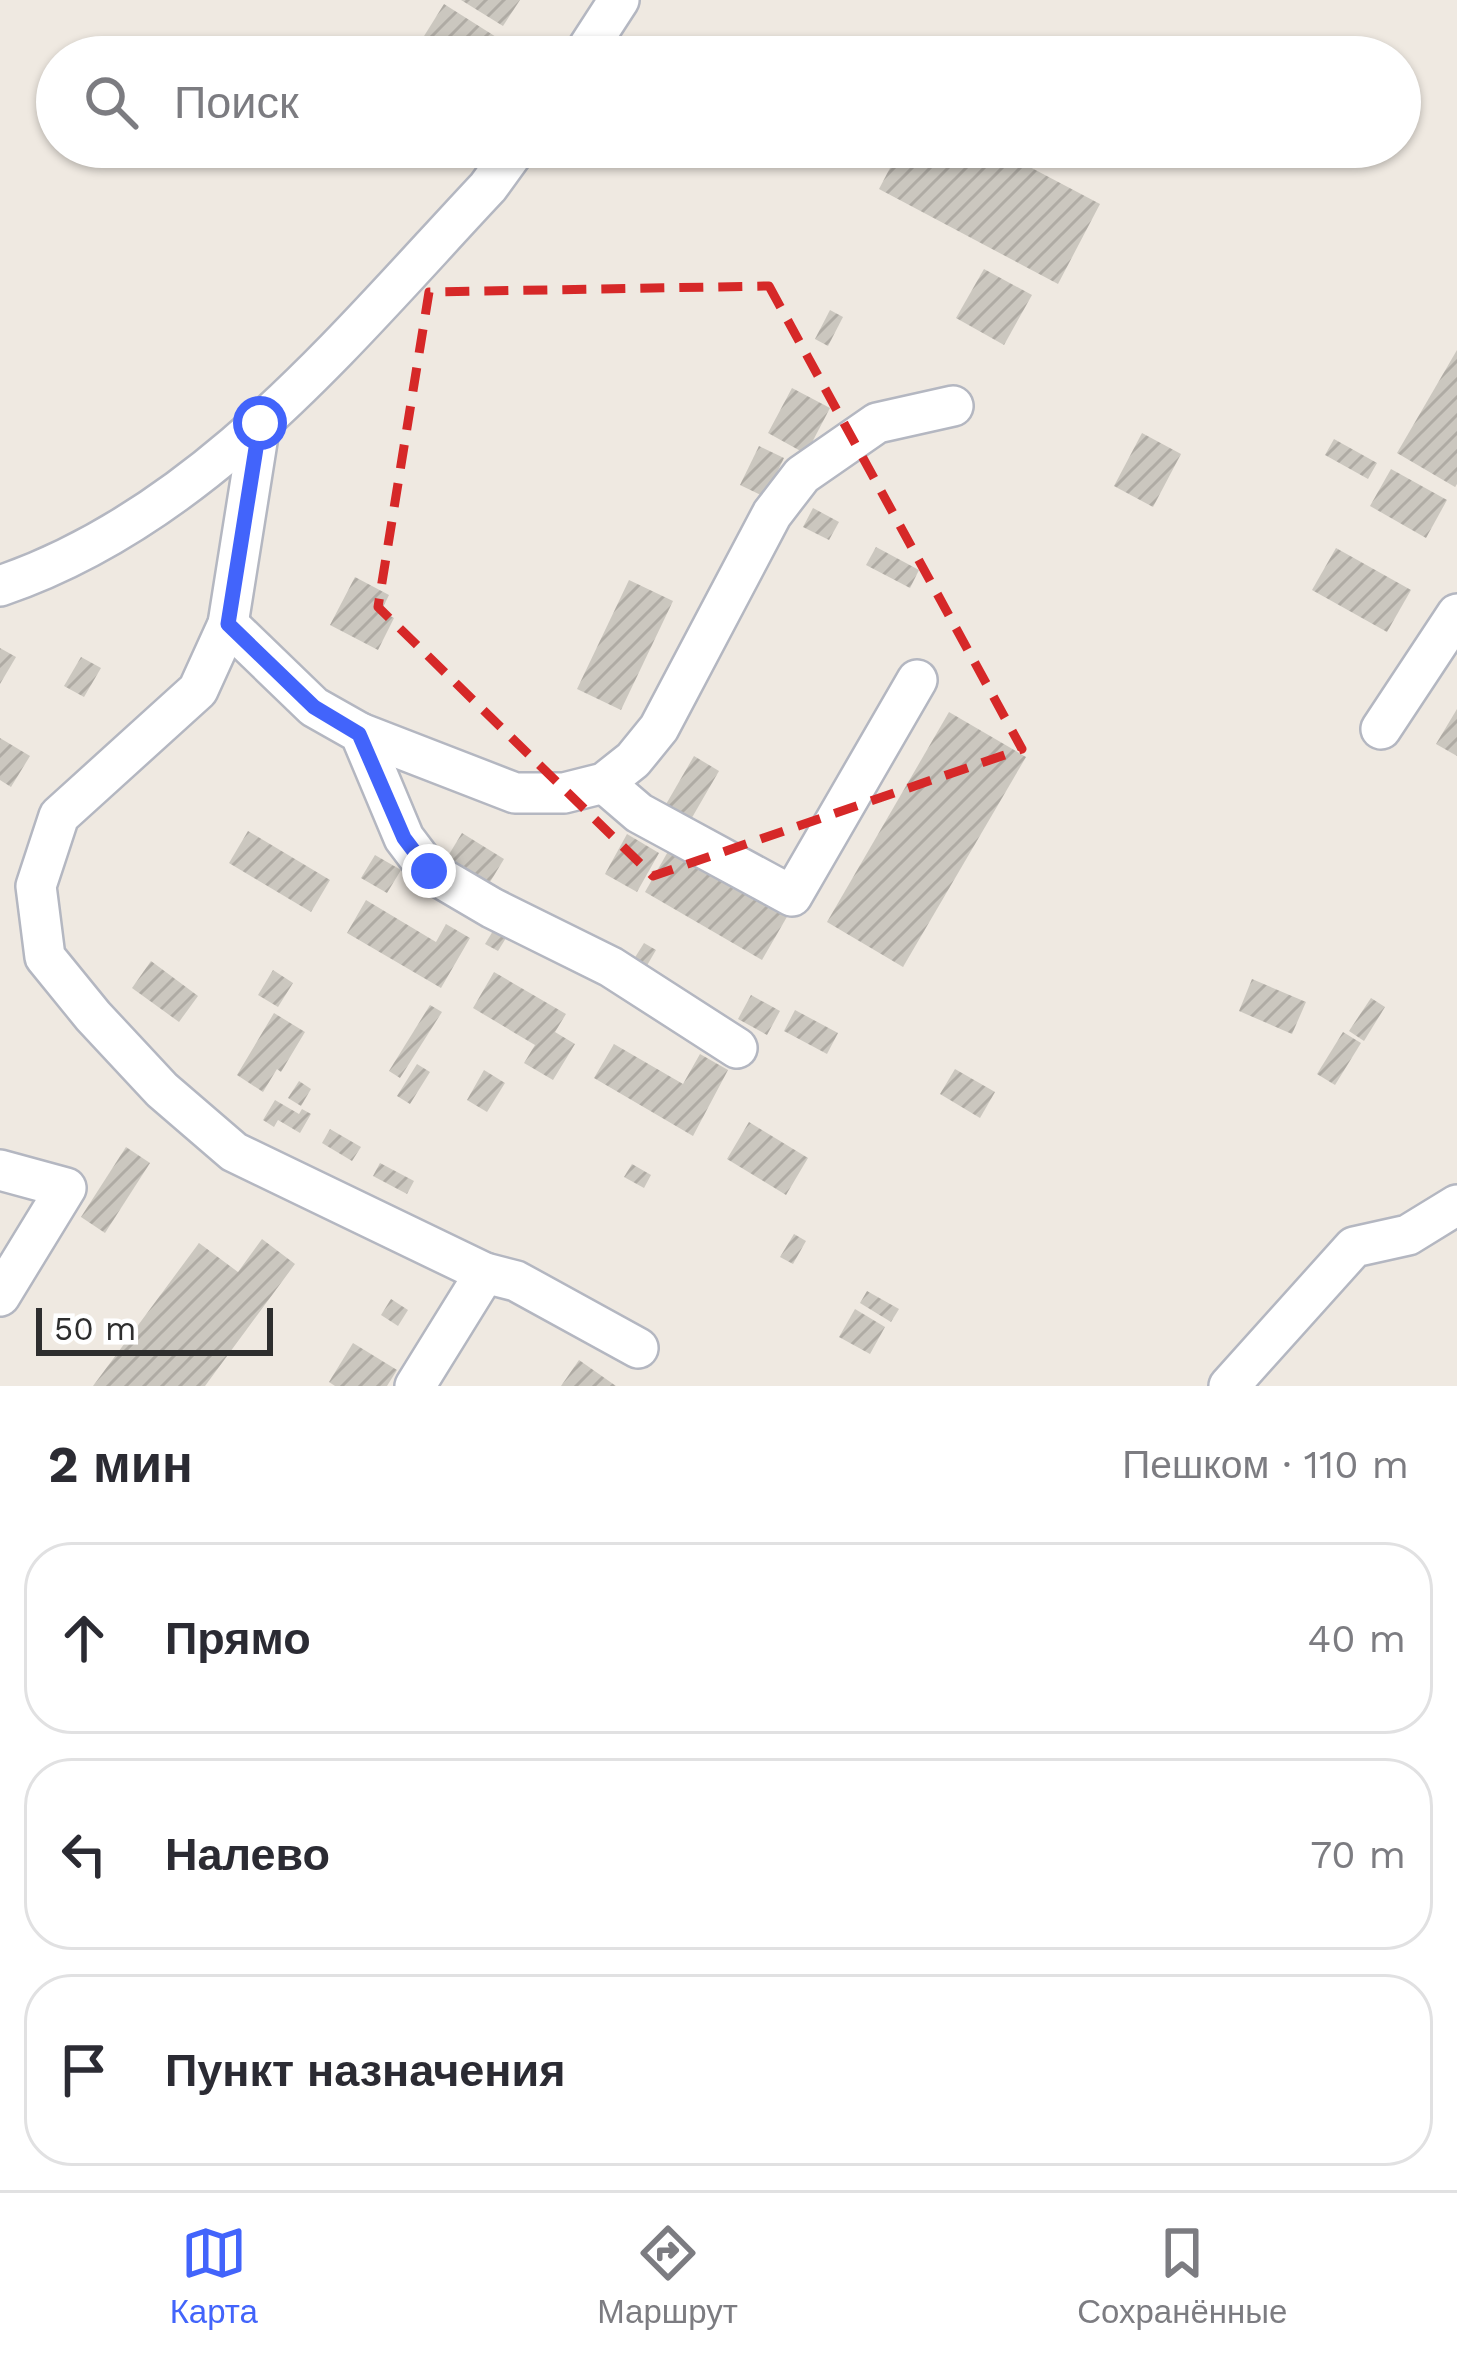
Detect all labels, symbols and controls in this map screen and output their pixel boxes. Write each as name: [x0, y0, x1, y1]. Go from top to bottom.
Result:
search box: [36, 36, 1421, 168]
icon: search: [78, 69, 144, 135]
text: Поиск: [174, 76, 299, 129]
route start: [233, 396, 287, 450]
route end: [402, 844, 456, 898]
scale bar: [36, 1302, 273, 1355]
text: 50 m: [54, 1309, 136, 1348]
text: 2 мин: [48, 1435, 193, 1494]
text: Пешком · 110 m: [1122, 1442, 1409, 1487]
icon: ahead: [51, 1605, 117, 1671]
text: Прямо: [165, 1612, 311, 1665]
text: 40 m: [1307, 1616, 1406, 1661]
icon: left: [51, 1821, 117, 1887]
text: Налево: [165, 1828, 330, 1881]
text: 70 m: [1310, 1832, 1406, 1877]
icon: arrive: [51, 2037, 117, 2103]
text: Пункт назначения: [165, 2044, 565, 2097]
tab: Карта: [170, 2220, 258, 2331]
tab: Маршрут: [597, 2220, 738, 2331]
tab: Сохранённые: [1077, 2220, 1287, 2331]

